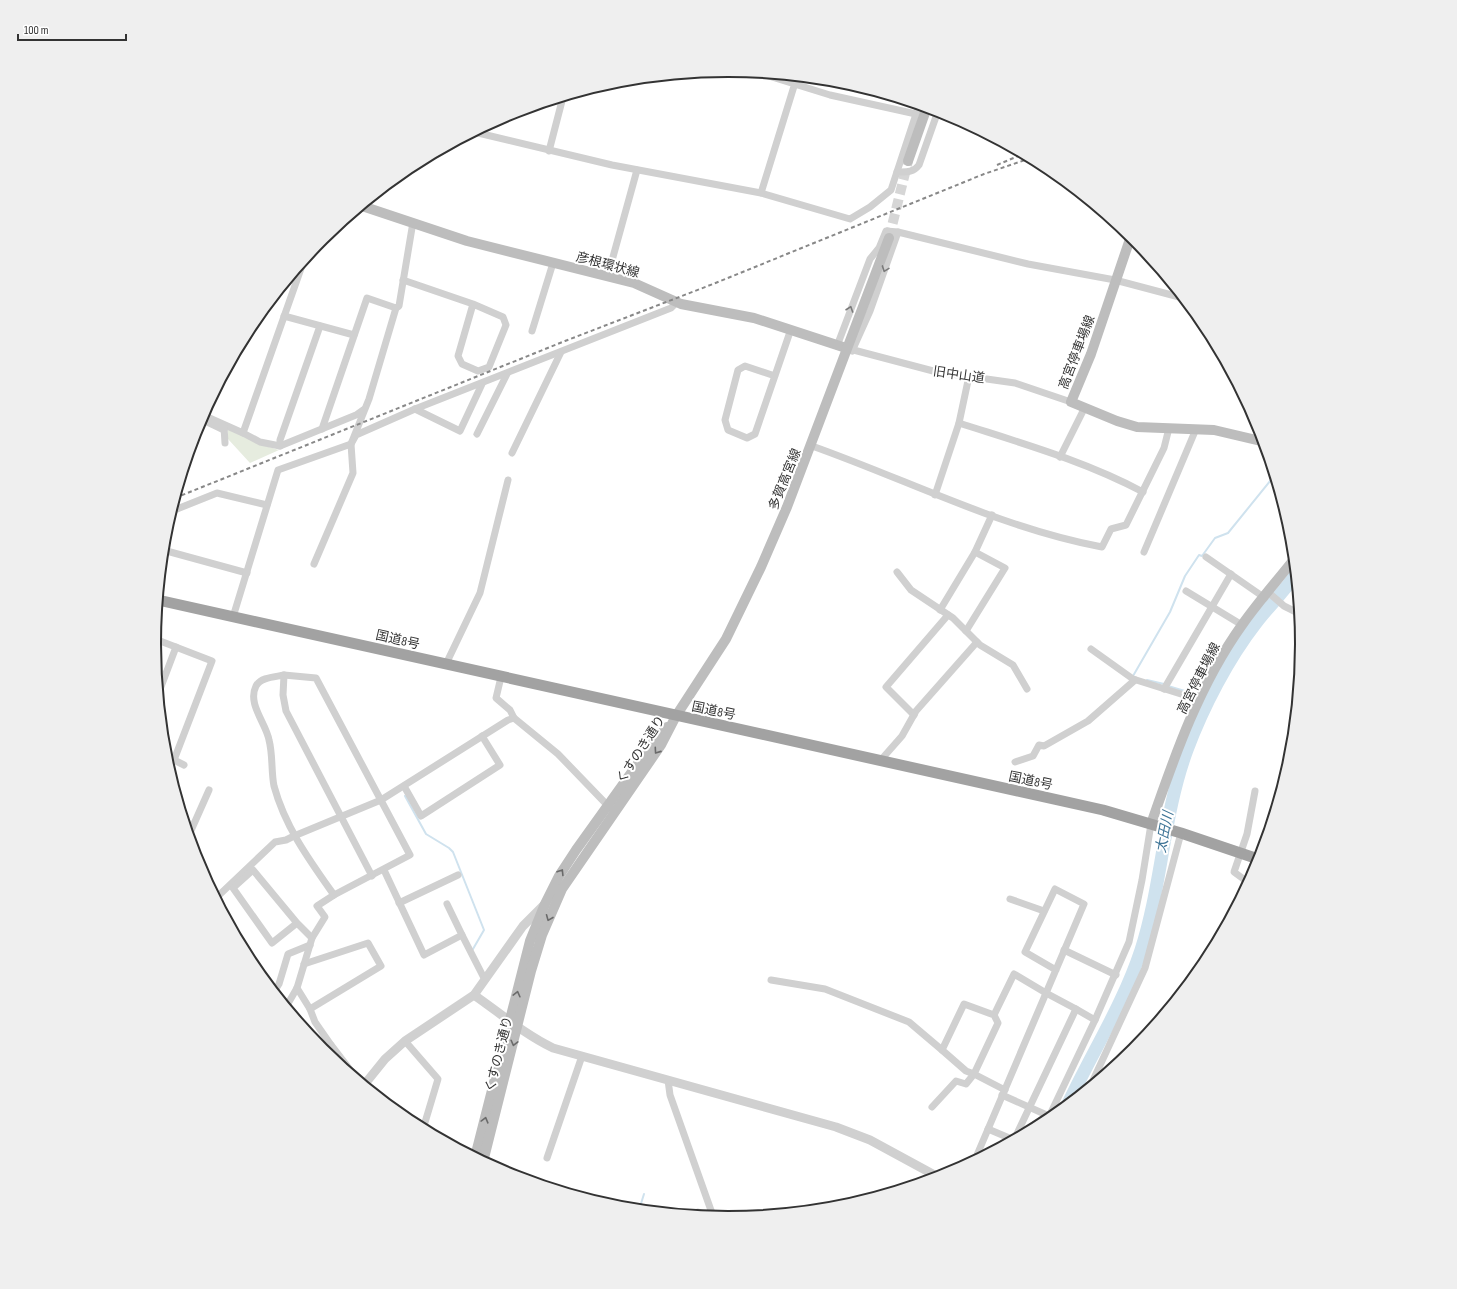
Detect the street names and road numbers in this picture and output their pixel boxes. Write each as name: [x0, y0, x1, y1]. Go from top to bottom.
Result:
street label: 彦根環状線: [574, 249, 641, 281]
street label: 高宮停車場線: [1055, 313, 1098, 392]
street label: 旧中山道: [932, 363, 986, 387]
street label: 多賀高宮線: [765, 446, 805, 513]
street label: 国道8号: [374, 627, 421, 653]
street label: 高宮停車場線: [1174, 640, 1224, 717]
street label: 国道8号: [690, 699, 737, 723]
street label: くすのき通り: [613, 713, 669, 786]
street label: 国道8号: [1007, 769, 1054, 793]
street label: くすのき通り: [482, 1015, 516, 1094]

